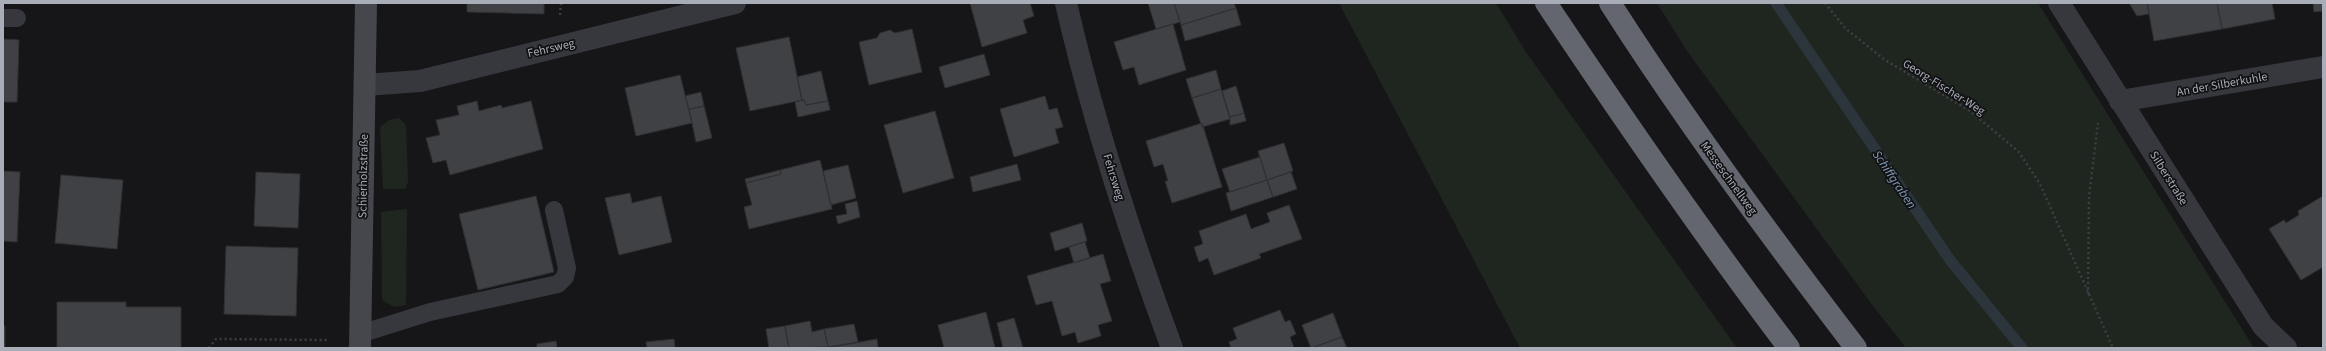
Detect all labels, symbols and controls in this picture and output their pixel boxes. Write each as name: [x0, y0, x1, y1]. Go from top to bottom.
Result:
street label: Fehrsweg: [526, 35, 576, 62]
street label: Georg-Fischer-Weg: [1899, 55, 1988, 120]
street label: An der Silberkuhle: [2175, 68, 2269, 101]
street label: Schierholzstraße: [354, 134, 373, 218]
street label: Messeschnellweg: [1696, 138, 1761, 218]
water label: Schiffgraben: [1868, 147, 1921, 213]
street label: Silberstraße: [2145, 148, 2192, 209]
street label: Fehrsweg: [1098, 152, 1129, 203]

